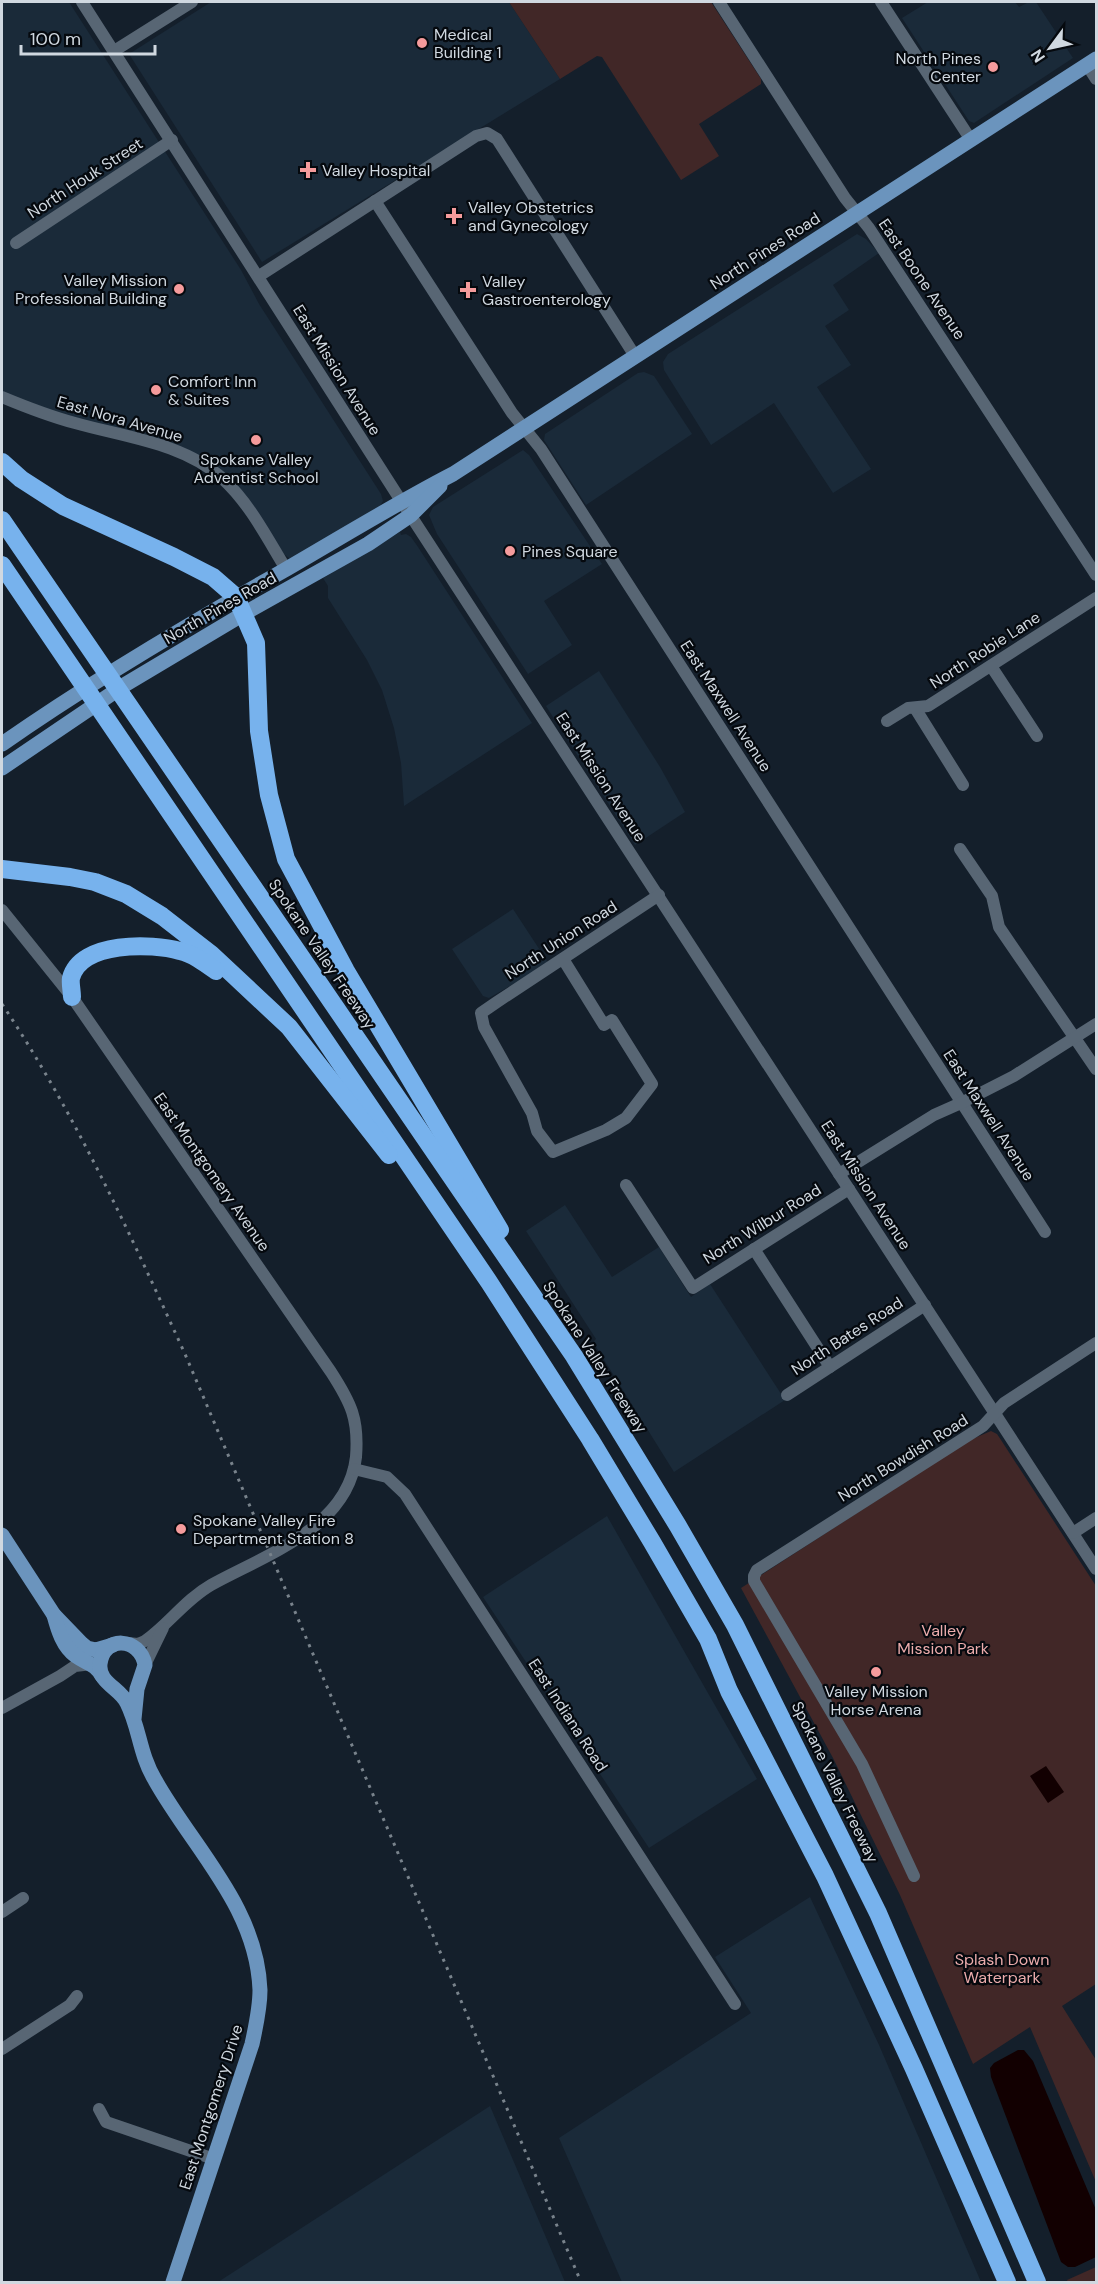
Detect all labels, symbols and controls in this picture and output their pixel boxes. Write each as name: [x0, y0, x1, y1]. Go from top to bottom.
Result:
scale bar: [21, 18, 154, 56]
north arrow: [1020, 18, 1080, 78]
place label: Medical Building 1: [434, 24, 501, 63]
text: 100 m: [30, 27, 81, 51]
marker: Medical Building 1: [415, 36, 429, 50]
text: N: [1026, 45, 1050, 67]
place label: North Pines Center: [895, 48, 981, 87]
marker: North Pines Center: [986, 60, 1000, 74]
street label: North Houk Street: [23, 133, 147, 223]
place label: Valley Hospital: [322, 160, 430, 181]
marker: Valley Hospital: [299, 161, 317, 179]
place label: Valley Obstetrics and Gynecology: [468, 197, 594, 236]
marker: Valley Obstetrics and Gynecology: [445, 207, 463, 225]
street label: North Pines Road: [706, 208, 824, 294]
street label: East Boone Avenue: [874, 214, 970, 344]
place label: Valley Mission Professional Building: [15, 270, 167, 309]
place label: Valley Gastroenterology: [482, 271, 611, 310]
marker: Valley Gastroenterology: [459, 281, 477, 299]
marker: Valley Mission Professional Building: [172, 282, 186, 296]
street label: East Mission Avenue: [288, 301, 386, 439]
place label: Comfort Inn & Suites: [168, 371, 256, 410]
marker: Comfort Inn & Suites: [149, 383, 163, 397]
street label: East Nora Avenue: [55, 391, 185, 447]
marker: Spokane Valley Adventist School: [249, 433, 263, 447]
place label: Spokane Valley Adventist School: [193, 449, 319, 488]
place label: Pines Square: [522, 541, 618, 562]
marker: Pines Square: [503, 544, 517, 558]
street label: North Pines Road: [160, 567, 280, 649]
street label: North Robie Lane: [926, 607, 1044, 693]
street label: East Maxwell Avenue: [676, 636, 776, 776]
street label: East Mission Avenue: [551, 708, 651, 846]
street label: Spokane Valley Freeway: [264, 875, 380, 1033]
street label: North Union Road: [501, 896, 621, 984]
street label: East Maxwell Avenue: [939, 1045, 1039, 1185]
street label: East Montgomery Avenue: [149, 1088, 275, 1256]
street label: East Mission Avenue: [816, 1116, 916, 1254]
street label: North Wilbur Road: [699, 1179, 825, 1269]
street label: Spokane Valley Freeway: [538, 1277, 652, 1437]
street label: North Bates Road: [787, 1292, 907, 1380]
street label: North Bowdish Road: [834, 1409, 972, 1507]
place label: Spokane Valley Fire Department Station 8: [193, 1510, 354, 1549]
marker: Spokane Valley Fire Department Station 8: [174, 1522, 188, 1536]
park label: Valley Mission Park: [897, 1620, 989, 1659]
street label: East Indiana Road: [524, 1654, 612, 1776]
marker: Valley Mission Horse Arena: [869, 1665, 883, 1679]
place label: Valley Mission Horse Arena: [824, 1681, 928, 1720]
street label: Spokane Valley Freeway: [787, 1698, 883, 1866]
park label: Splash Down Waterpark: [955, 1949, 1049, 1988]
street label: East Montgomery Drive: [174, 2022, 248, 2192]

